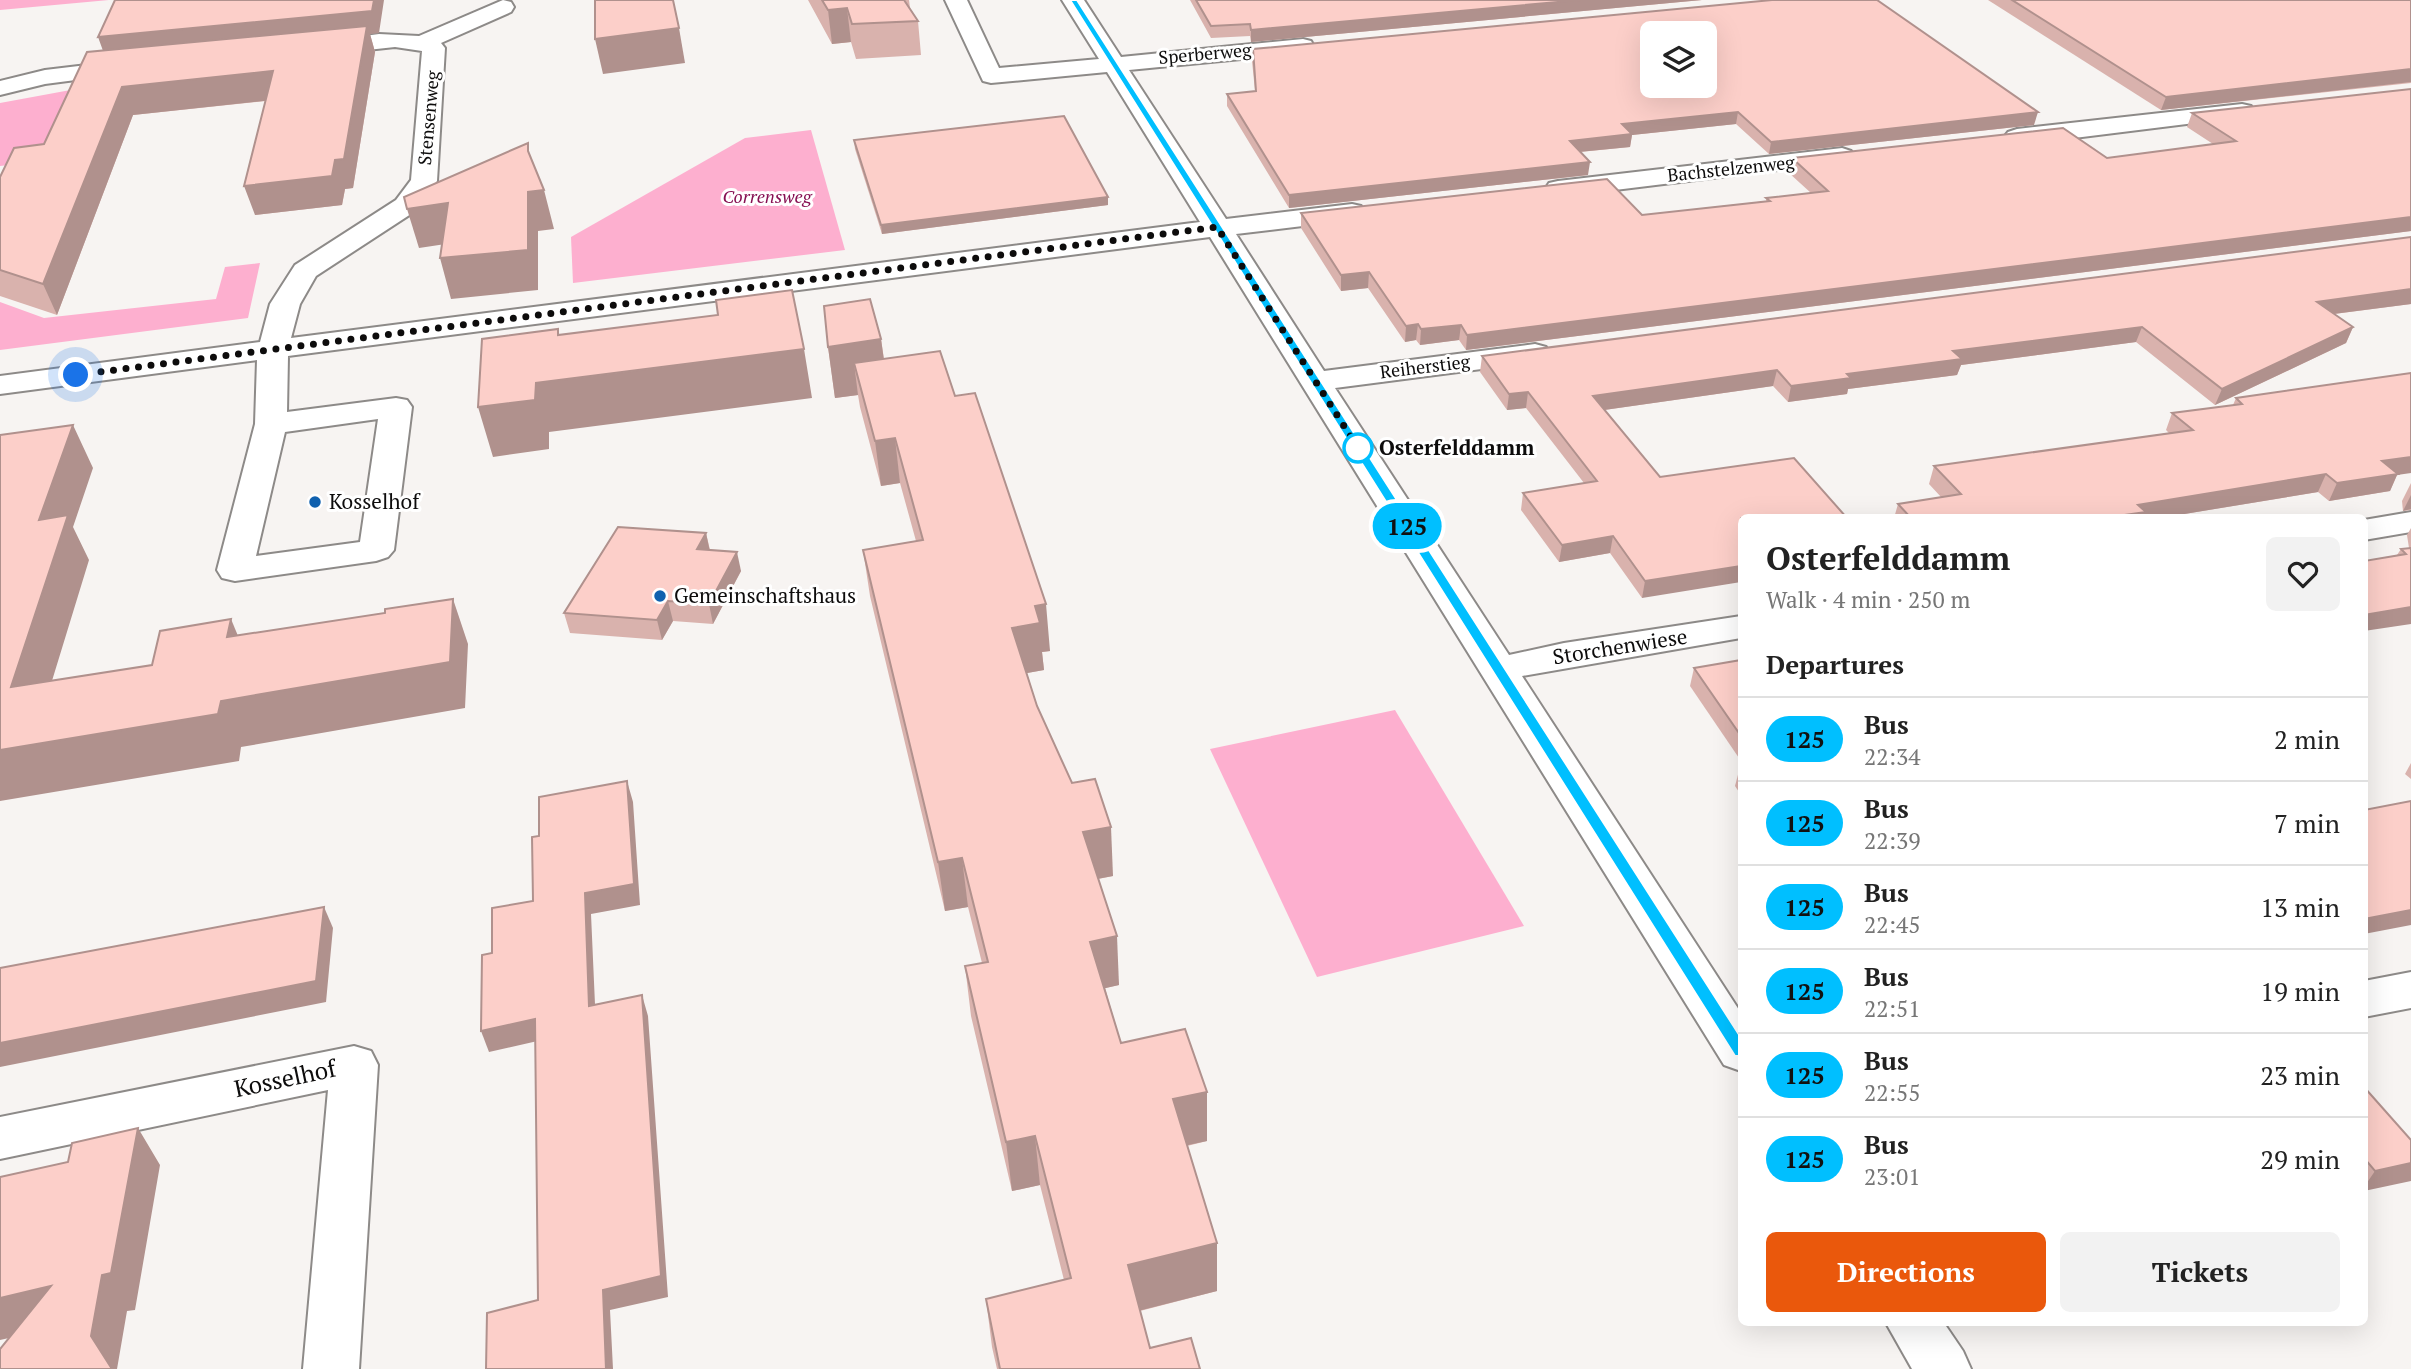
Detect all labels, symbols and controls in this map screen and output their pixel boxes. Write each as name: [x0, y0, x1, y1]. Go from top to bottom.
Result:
map controls: [1640, 21, 1717, 98]
button: layers: [1640, 21, 1717, 98]
street label: Sperberweg: [1157, 37, 1253, 69]
street label: Stensenweg: [412, 69, 444, 166]
street label: Bachstelzenweg: [1666, 149, 1796, 187]
park label: Corrensweg: [722, 184, 813, 208]
street label: Reiherstieg: [1378, 349, 1472, 383]
your location: [58, 357, 93, 392]
marker: Osterfelddamm: [1343, 433, 1373, 463]
place label: Osterfelddamm: [1379, 433, 1535, 461]
place label: Kosselhof: [329, 487, 421, 515]
marker: Kosselhof: [307, 494, 323, 510]
line badge: 125: [1367, 503, 1447, 549]
text: 125: [1387, 510, 1427, 542]
text: Osterfelddamm: [1766, 536, 2010, 579]
button: heart: [2266, 537, 2340, 611]
place label: Gemeinschaftshaus: [674, 581, 856, 609]
text: Walk · 4 min · 250 m: [1766, 584, 1970, 615]
marker: Gemeinschaftshaus: [652, 588, 668, 604]
street label: Storchenwiese: [1551, 622, 1689, 670]
text: Departures: [1766, 647, 1904, 681]
text: Bus: [1864, 707, 1909, 741]
text: 2 min: [2274, 722, 2340, 756]
text: 125: [1784, 723, 1825, 755]
text: 22:34: [1864, 741, 1921, 772]
text: Bus: [1864, 791, 1909, 825]
text: 7 min: [2274, 806, 2340, 840]
text: 125: [1784, 807, 1825, 839]
text: 22:39: [1864, 825, 1921, 856]
text: Bus: [1864, 875, 1909, 909]
text: 13 min: [2260, 890, 2340, 924]
text: 125: [1784, 891, 1825, 923]
text: 22:45: [1864, 909, 1921, 940]
text: Bus: [1864, 959, 1909, 993]
text: 19 min: [2260, 974, 2340, 1008]
text: 125: [1784, 975, 1825, 1007]
text: 22:51: [1864, 993, 1921, 1024]
text: Bus: [1864, 1043, 1909, 1077]
street label: Kosselhof: [231, 1051, 340, 1104]
text: 23 min: [2260, 1058, 2340, 1092]
text: 125: [1784, 1059, 1825, 1091]
text: 22:55: [1864, 1077, 1921, 1108]
text: Bus: [1864, 1127, 1909, 1161]
text: 29 min: [2260, 1142, 2340, 1176]
text: 125: [1784, 1143, 1825, 1175]
text: 23:01: [1864, 1161, 1921, 1192]
button: Directions: [1766, 1232, 2046, 1312]
button: Tickets: [2060, 1232, 2340, 1312]

